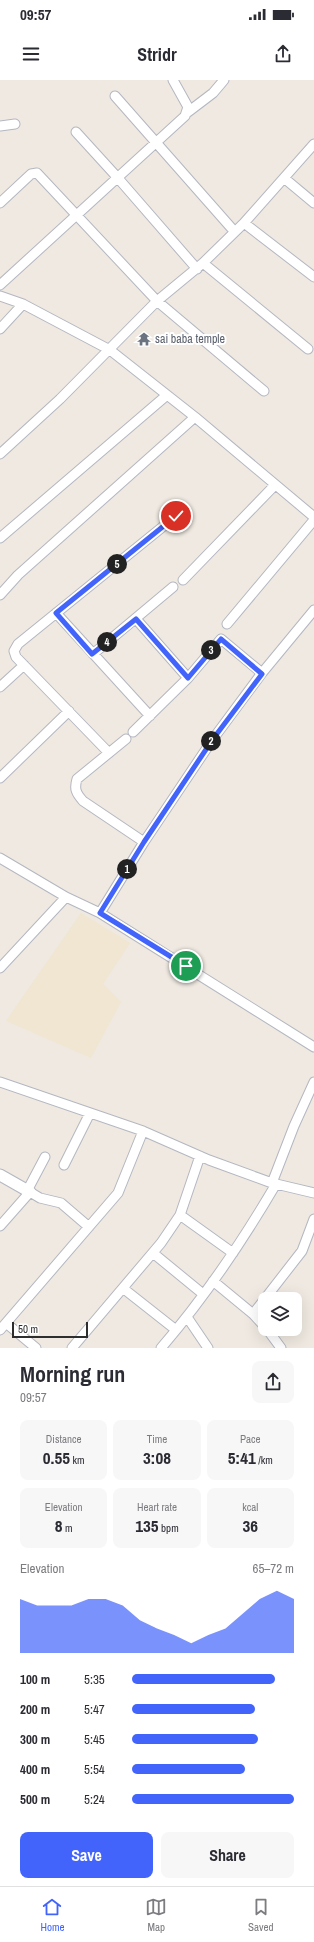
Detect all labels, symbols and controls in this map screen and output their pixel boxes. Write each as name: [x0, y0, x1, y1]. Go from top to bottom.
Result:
text: 09:57: [20, 4, 51, 25]
text: Stridr: [137, 42, 177, 67]
icon: menu: [20, 43, 42, 65]
icon: share: [272, 43, 294, 65]
temple icon: sai baba temple: [136, 331, 152, 347]
place label: sai baba temple: [155, 331, 225, 347]
pin: [159, 499, 193, 533]
icon: check: [165, 505, 187, 527]
pin: 5: [107, 554, 127, 574]
text: 5: [114, 557, 120, 571]
pin: 4: [97, 632, 117, 652]
text: 4: [104, 635, 110, 649]
pin: 3: [201, 640, 221, 660]
text: 3: [208, 643, 214, 657]
pin: 2: [201, 731, 221, 751]
text: 2: [208, 734, 214, 748]
pin: 1: [117, 859, 137, 879]
text: 1: [124, 862, 130, 876]
pin: [169, 949, 203, 983]
icon: arrive: [175, 955, 197, 977]
map controls: [258, 1292, 302, 1336]
button: layers: [258, 1292, 302, 1336]
scale bar: [12, 1320, 88, 1339]
text: 50 m: [18, 1322, 38, 1336]
text: Morning run: [20, 1359, 125, 1389]
button: share: [252, 1361, 294, 1403]
text: 09:57: [20, 1389, 47, 1406]
text: Distance: [46, 1432, 81, 1446]
text: Time: [147, 1432, 167, 1446]
text: Pace: [240, 1432, 261, 1446]
text: 0.55: [43, 1446, 70, 1469]
text: 3:08: [143, 1446, 171, 1469]
text: 5:41: [228, 1446, 256, 1469]
text: km: [70, 1453, 85, 1467]
text: /km: [256, 1453, 273, 1467]
text: Elevation: [45, 1500, 82, 1514]
text: Heart rate: [137, 1500, 177, 1514]
text: kcal: [242, 1500, 258, 1514]
text: 8: [55, 1514, 63, 1537]
text: 135: [135, 1514, 159, 1537]
text: 36: [243, 1514, 258, 1537]
text: m: [63, 1521, 73, 1535]
text: bpm: [159, 1521, 179, 1535]
text: Elevation: [20, 1560, 64, 1577]
text: 65–72 m: [253, 1560, 294, 1577]
text: 100 m: [20, 1671, 50, 1688]
text: 5:35: [84, 1671, 105, 1688]
text: 200 m: [20, 1701, 50, 1718]
text: 5:47: [84, 1701, 105, 1718]
text: 300 m: [20, 1731, 50, 1748]
text: 5:45: [84, 1731, 105, 1748]
text: 400 m: [20, 1761, 50, 1778]
text: 5:54: [84, 1761, 105, 1778]
text: 500 m: [20, 1791, 50, 1808]
text: 5:24: [84, 1791, 105, 1808]
button: Save: [20, 1832, 153, 1878]
button: Share: [161, 1832, 294, 1878]
tab: Home: [40, 1896, 64, 1934]
tab: Map: [145, 1896, 167, 1934]
tab: Saved: [248, 1896, 274, 1934]

